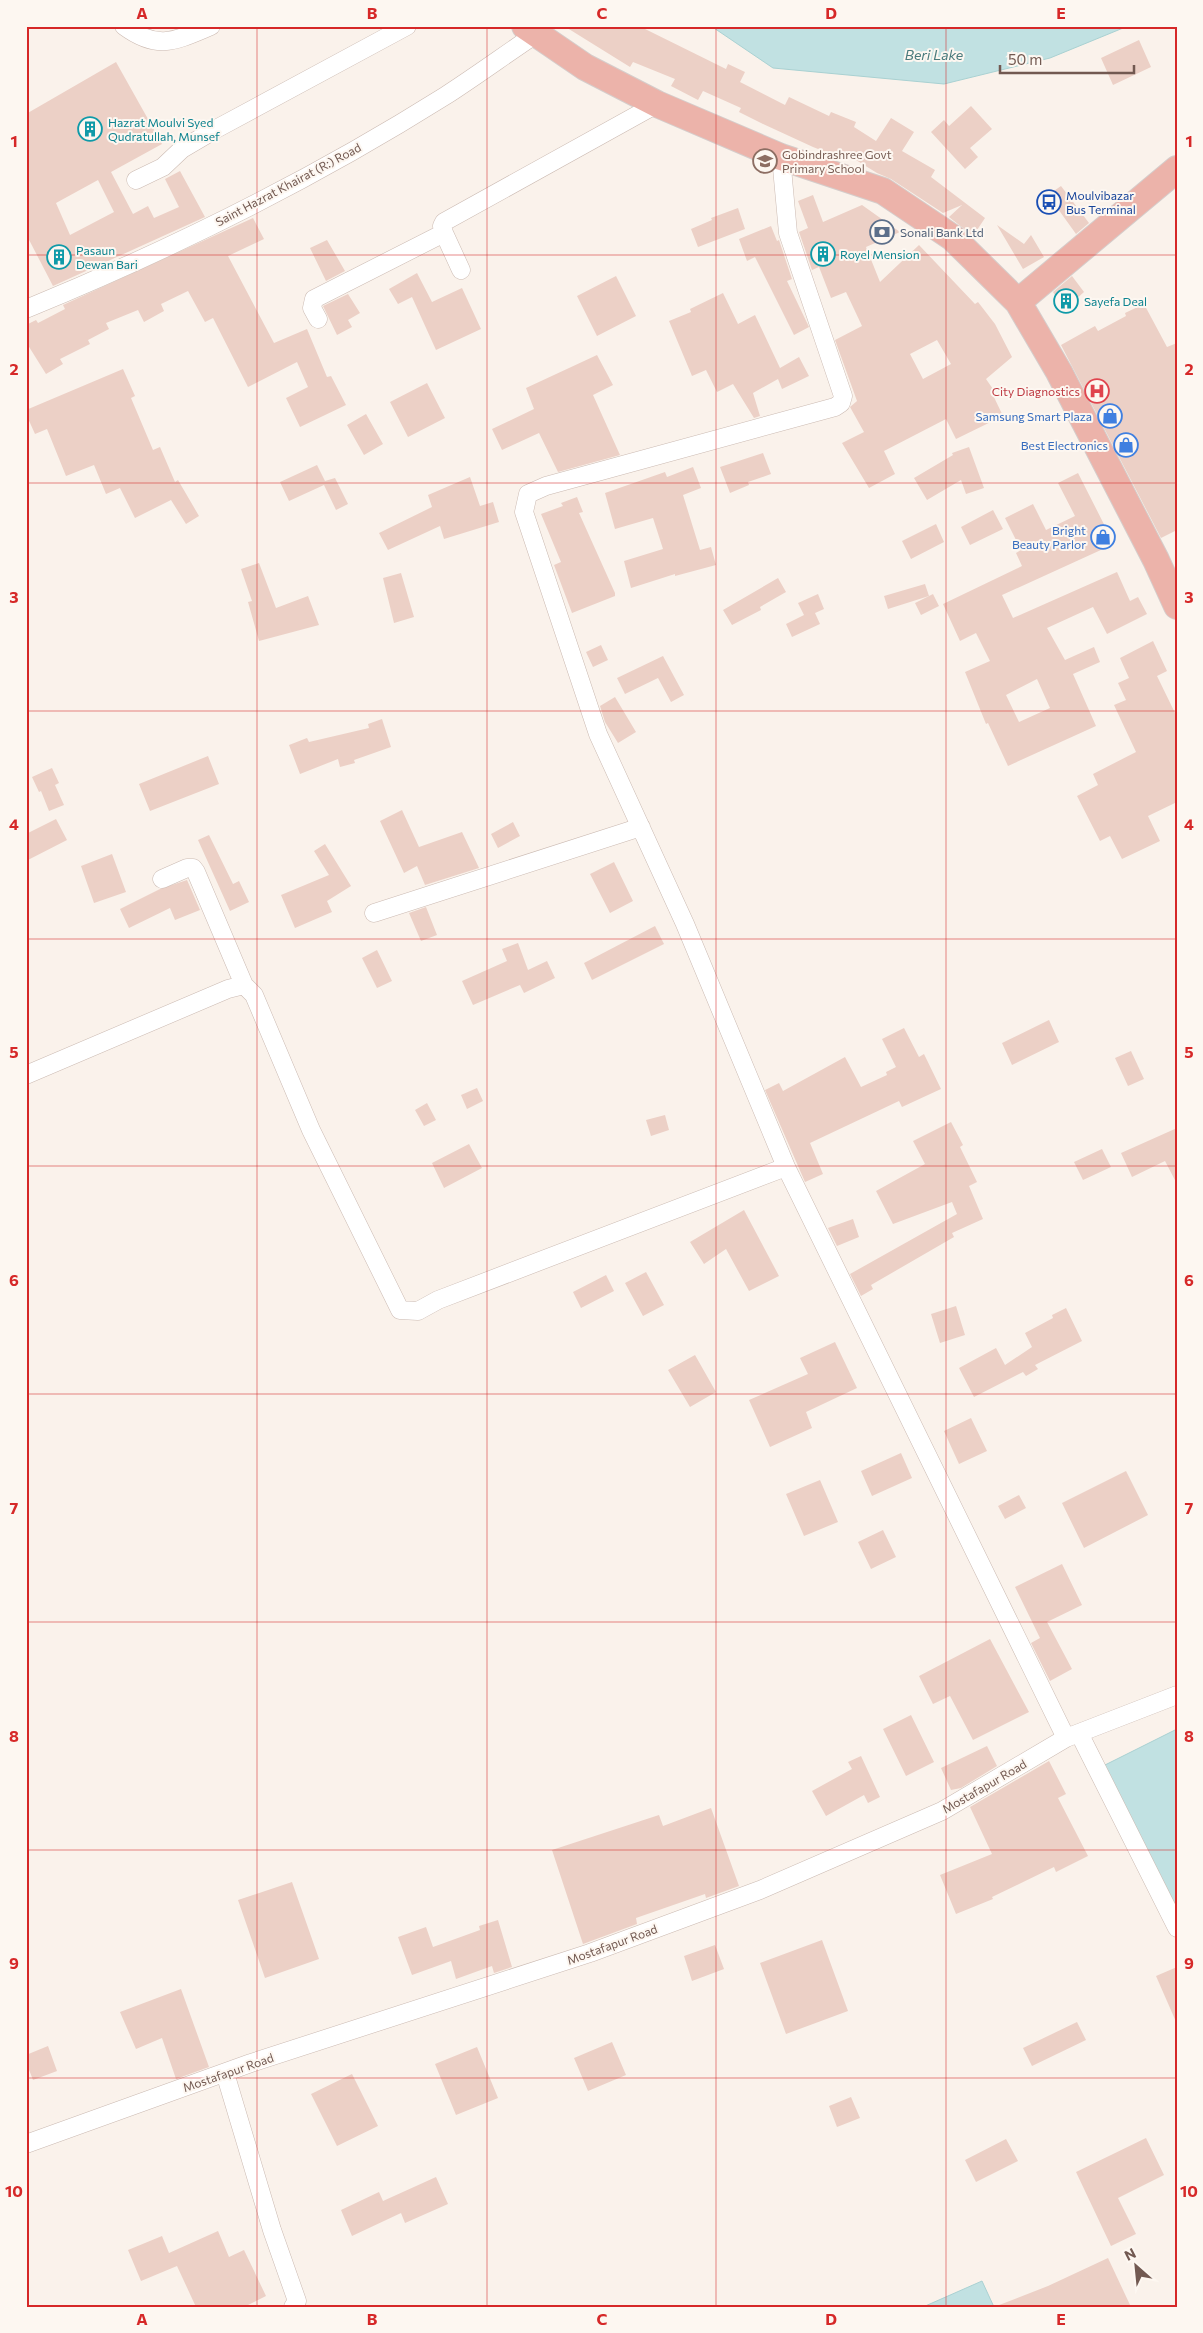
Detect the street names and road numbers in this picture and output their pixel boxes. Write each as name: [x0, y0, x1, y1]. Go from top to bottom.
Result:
street label: Saint Hazrat Khairat (R:) Road: [213, 140, 363, 228]
street label: Mostafapur Road: [939, 1756, 1029, 1816]
street label: Mostafapur Road: [565, 1921, 659, 1967]
street label: Mostafapur Road: [181, 2050, 275, 2094]

